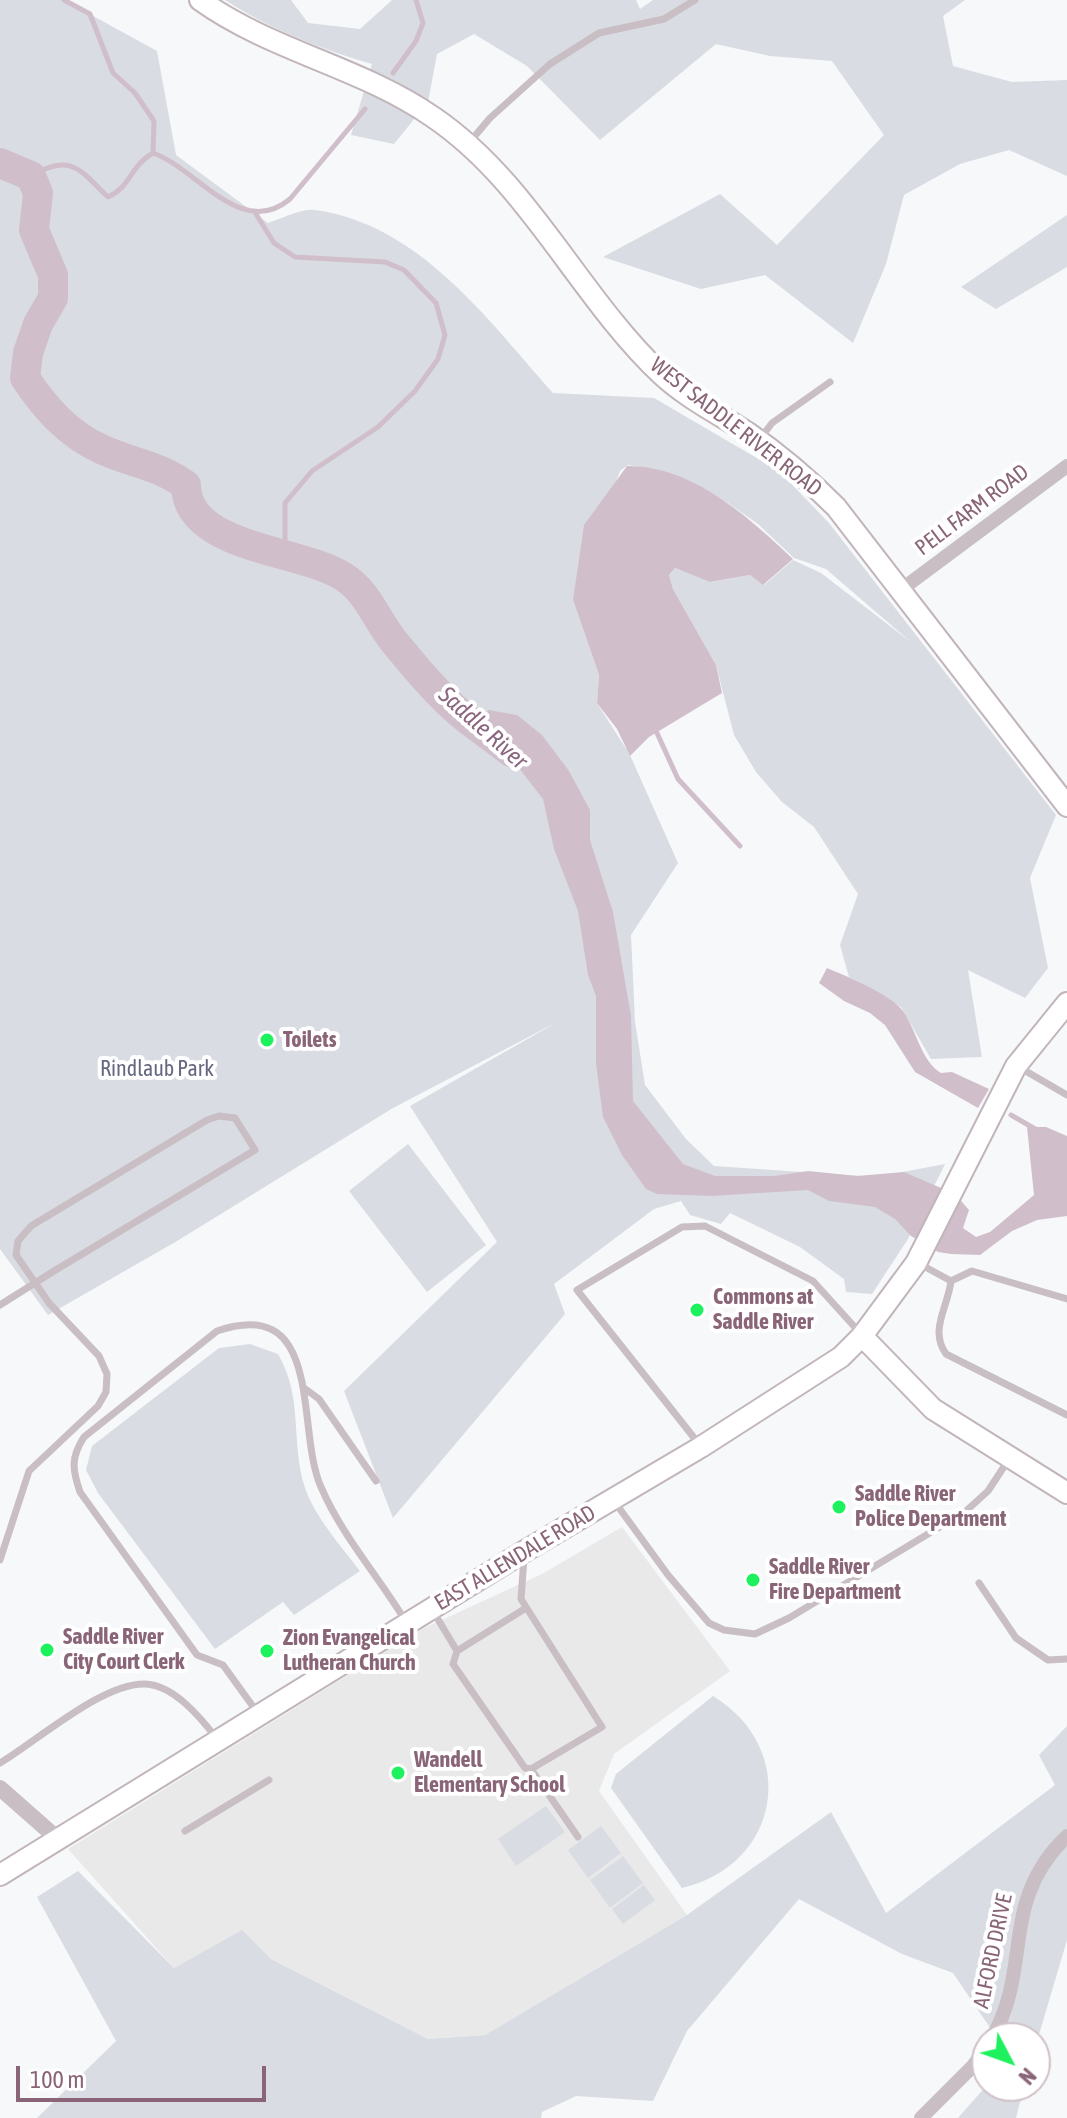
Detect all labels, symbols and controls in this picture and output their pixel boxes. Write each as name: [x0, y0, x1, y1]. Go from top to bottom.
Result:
street label: WEST SADDLE RIVER ROAD: [645, 352, 827, 502]
street label: PELL FARM ROAD: [910, 459, 1034, 561]
water label: Saddle River: [433, 681, 533, 775]
place label: Toilets: [283, 1027, 336, 1053]
marker: Toilets: [258, 1031, 276, 1049]
park label: Rindlaub Park: [100, 1056, 214, 1082]
place label: Commons at Saddle River: [713, 1284, 813, 1336]
marker: Commons at Saddle River: [688, 1301, 706, 1319]
place label: Saddle River Police Department: [855, 1481, 1006, 1532]
marker: Saddle River Police Department: [830, 1498, 848, 1516]
street label: EAST ALLENDALE ROAD: [430, 1500, 600, 1616]
place label: Saddle River Fire Department: [769, 1554, 901, 1606]
marker: Saddle River Fire Department: [744, 1571, 762, 1589]
place label: Saddle River City Court Clerk: [63, 1624, 185, 1676]
place label: Zion Evangelical Lutheran Church: [283, 1625, 416, 1676]
marker: Saddle River City Court Clerk: [38, 1641, 56, 1659]
marker: Zion Evangelical Lutheran Church: [258, 1642, 276, 1660]
place label: Wandell Elementary School: [414, 1747, 565, 1798]
marker: Wandell Elementary School: [389, 1764, 407, 1782]
street label: ALFORD DRIVE: [968, 1891, 1018, 2011]
north arrow: [971, 2022, 1051, 2102]
scale bar: [20, 2050, 270, 2100]
text: N: [1014, 2063, 1042, 2090]
text: 100 m: [30, 2066, 84, 2093]

